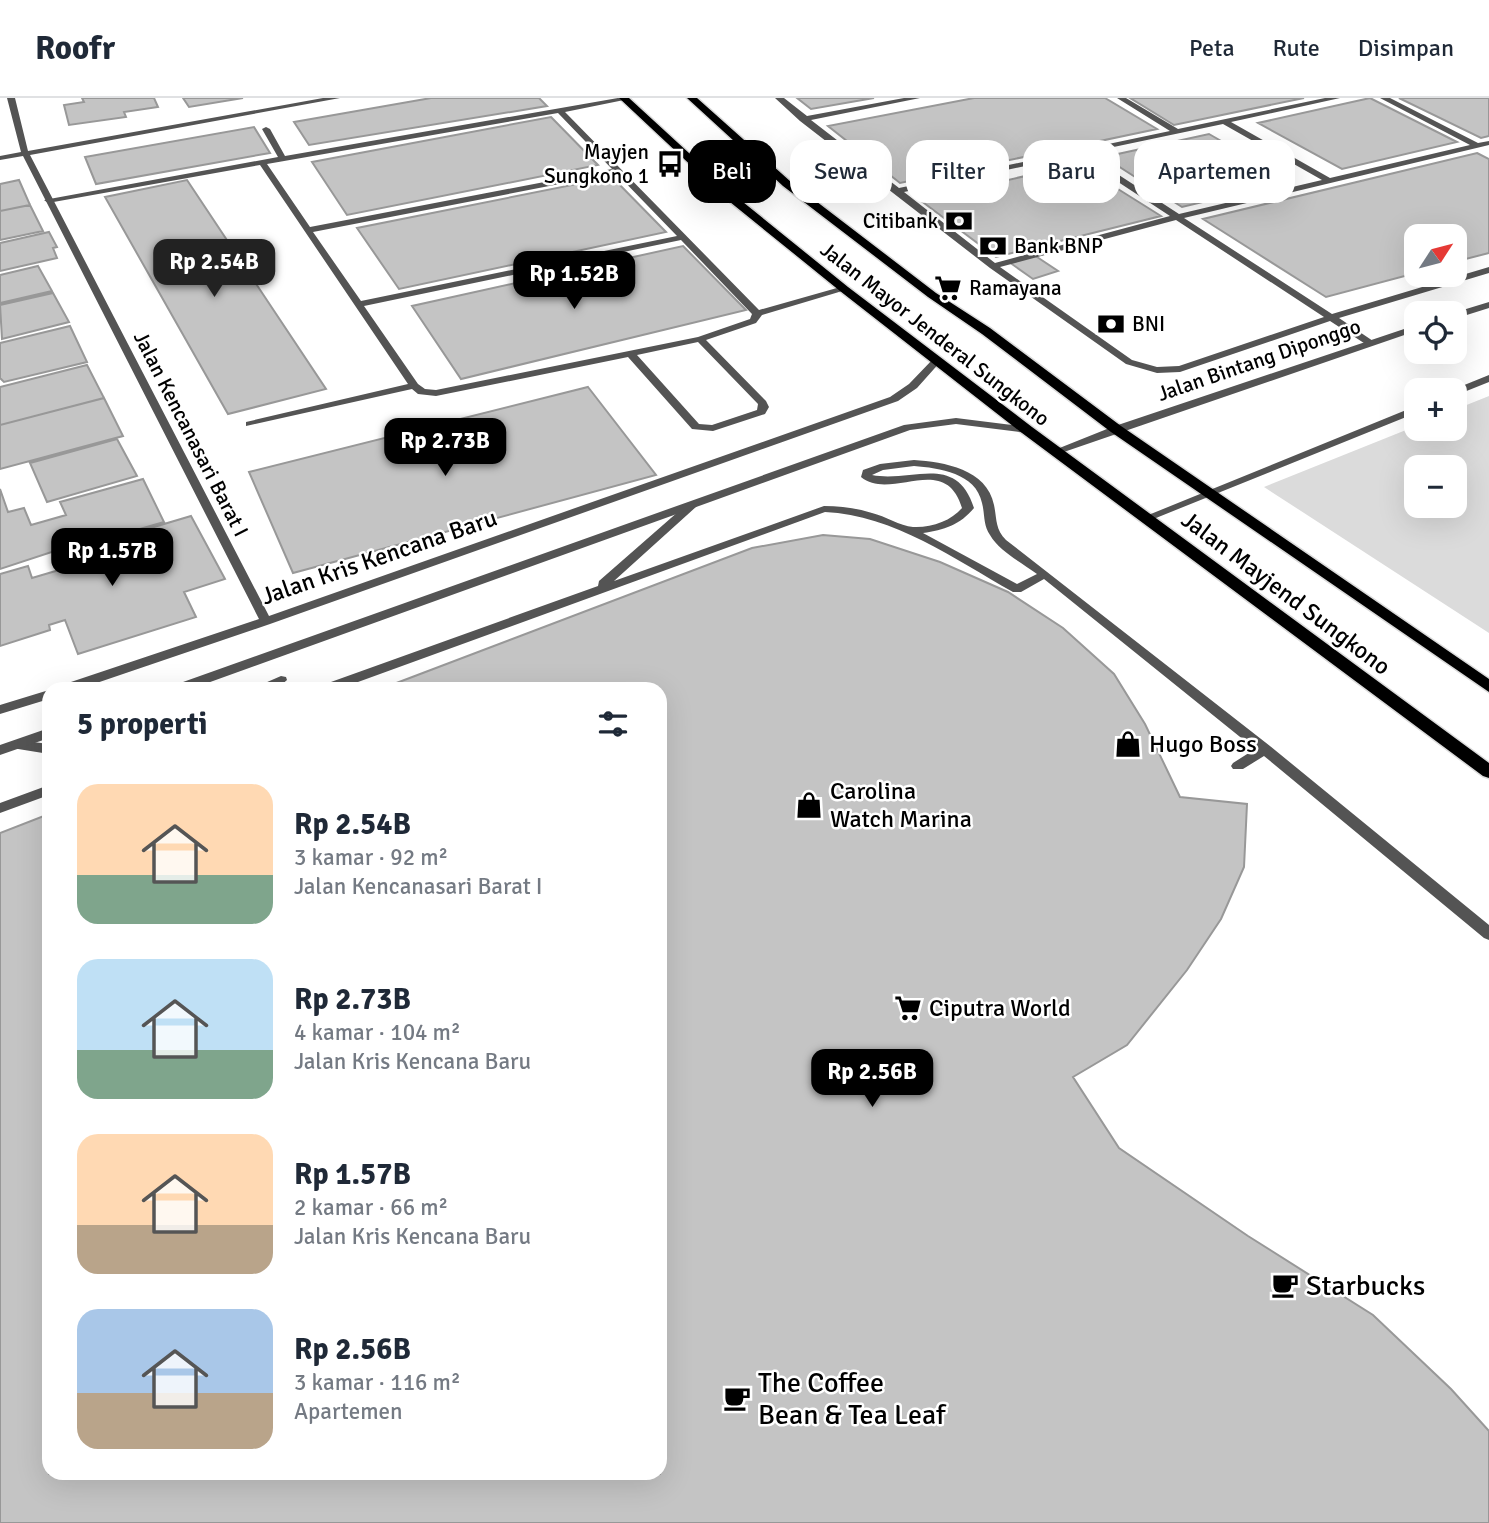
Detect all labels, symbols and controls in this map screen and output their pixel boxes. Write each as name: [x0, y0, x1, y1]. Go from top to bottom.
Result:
text: Roofr: [35, 28, 115, 69]
text: Peta: [1189, 33, 1235, 63]
text: Rute: [1273, 33, 1320, 63]
text: Disimpan: [1358, 33, 1454, 63]
place label: Mayjen Sungkono 1: [544, 139, 649, 189]
chip: Beli: [688, 140, 776, 203]
chip: Sewa: [790, 140, 892, 203]
chip: Filter: [906, 140, 1009, 203]
chip: Baru: [1023, 140, 1120, 203]
chip: Apartemen: [1134, 140, 1295, 203]
bus stop icon: Mayjen Sungkono 1: [655, 149, 685, 179]
bank icon: Citibank: [944, 206, 974, 236]
place label: Citibank: [863, 208, 938, 234]
north arrow: [1404, 224, 1466, 287]
map controls: [1404, 224, 1467, 518]
bank icon: Bank BNP: [978, 231, 1008, 261]
place label: Bank BNP: [1014, 233, 1103, 259]
street label: Jalan Mayor Jenderal Sungkono: [815, 236, 1055, 432]
pin: Rp 2.54B: [142, 240, 286, 299]
text: Rp 2.54B: [169, 247, 259, 276]
pin: Rp 1.52B: [502, 252, 646, 311]
text: Rp 1.52B: [529, 259, 619, 288]
supermarket icon: Ramayana: [933, 273, 963, 303]
place label: Ramayana: [969, 275, 1062, 301]
button: locate: [1404, 301, 1467, 364]
bank icon: BNI: [1096, 309, 1126, 339]
place label: BNI: [1132, 311, 1165, 337]
street label: Jalan Bintang Diponggo: [1154, 313, 1364, 407]
street label: Jalan Kencanasari Barat I: [128, 327, 254, 541]
button: +: [1404, 378, 1467, 441]
pin: Rp 2.73B: [373, 418, 517, 478]
text: Rp 2.73B: [400, 426, 490, 455]
button: −: [1404, 455, 1467, 518]
street label: Jalan Kris Kencana Baru: [257, 503, 501, 611]
street label: Jalan Mayjend Sungkono: [1175, 505, 1397, 681]
pin: Rp 1.57B: [40, 528, 184, 588]
text: Rp 1.57B: [67, 536, 157, 565]
icon: filters: [594, 705, 632, 743]
text: 5 properti: [77, 706, 207, 743]
shop icon: Hugo Boss: [1113, 729, 1143, 759]
place label: Hugo Boss: [1149, 729, 1257, 759]
place label: Carolina Watch Marina: [830, 776, 972, 834]
shop icon: Carolina Watch Marina: [794, 790, 824, 820]
text: Rp 2.54B: [294, 806, 411, 843]
icon: home: [133, 812, 217, 896]
text: 3 kamar · 92 m²: [294, 843, 448, 872]
text: Jalan Kencanasari Barat I: [294, 872, 543, 901]
text: Rp 2.73B: [294, 981, 411, 1018]
icon: home: [133, 987, 217, 1071]
supermarket icon: Ciputra World: [893, 993, 923, 1023]
place label: Ciputra World: [929, 993, 1071, 1023]
text: 4 kamar · 104 m²: [294, 1018, 461, 1047]
text: Jalan Kris Kencana Baru: [294, 1047, 531, 1076]
pin: Rp 2.56B: [800, 1049, 944, 1109]
text: Rp 2.56B: [827, 1057, 917, 1086]
text: Rp 1.57B: [294, 1156, 411, 1193]
icon: home: [133, 1162, 217, 1246]
text: 2 kamar · 66 m²: [294, 1193, 448, 1222]
text: Jalan Kris Kencana Baru: [294, 1222, 531, 1251]
place label: Starbucks: [1306, 1269, 1425, 1303]
cafe icon: Starbucks: [1270, 1270, 1300, 1300]
text: Rp 2.56B: [294, 1331, 411, 1368]
icon: home: [133, 1337, 217, 1421]
place label: The Coffee Bean & Tea Leaf: [758, 1366, 947, 1432]
text: 3 kamar · 116 m²: [294, 1368, 461, 1397]
cafe icon: The Coffee Bean & Tea Leaf: [722, 1383, 752, 1413]
text: Apartemen: [294, 1397, 403, 1426]

